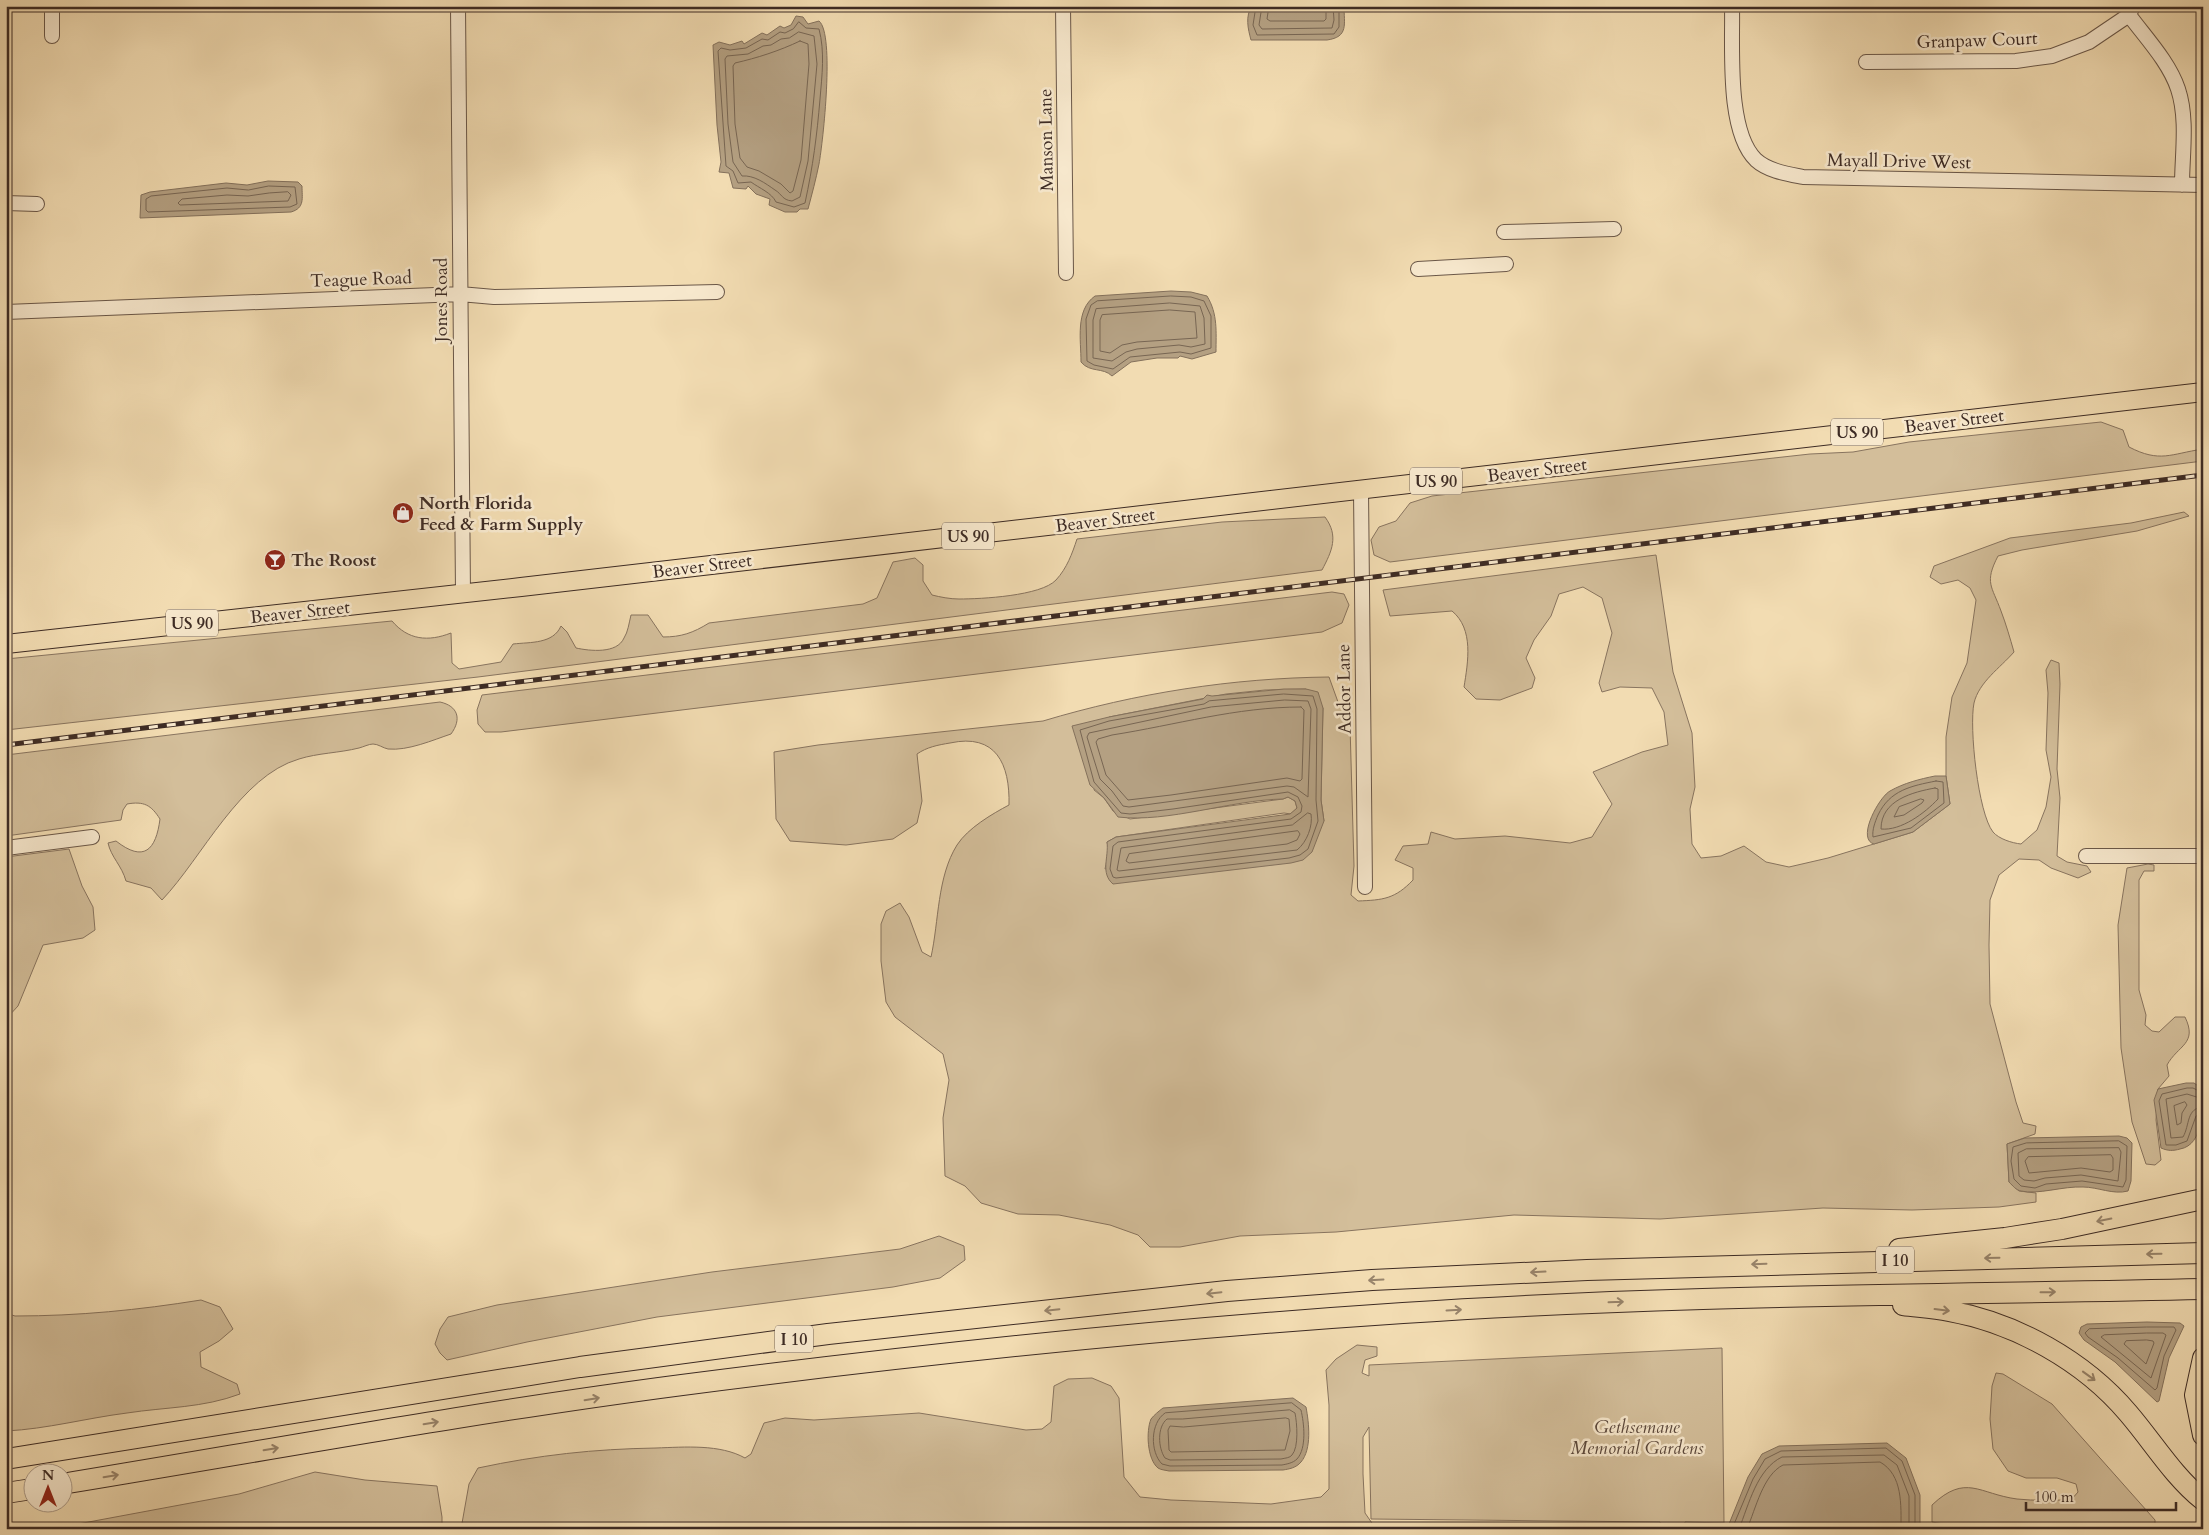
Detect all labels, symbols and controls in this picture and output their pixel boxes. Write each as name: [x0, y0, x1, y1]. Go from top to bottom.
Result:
street label: Granpaw Court: [1916, 26, 2038, 55]
street label: Manson Lane: [1033, 88, 1060, 192]
street label: Mayall Drive West: [1827, 148, 1972, 175]
street label: Jones Road: [429, 257, 454, 345]
street label: Teague Road: [310, 265, 413, 294]
street label: Beaver Street: [1903, 403, 2006, 440]
road number: US 90: [1831, 418, 1883, 446]
street label: Beaver Street: [1486, 452, 1589, 489]
road number: US 90: [1410, 468, 1462, 494]
place label: North Florida Feed & Farm Supply: [419, 491, 584, 537]
shop icon: North Florida Feed & Farm Supply: [391, 501, 415, 525]
street label: Beaver Street: [1054, 502, 1157, 539]
road number: US 90: [942, 522, 994, 550]
bar icon: The Roost: [263, 548, 287, 572]
place label: The Roost: [291, 548, 377, 573]
street label: Beaver Street: [651, 548, 754, 585]
street label: Beaver Street: [249, 595, 351, 630]
road number: US 90: [166, 610, 218, 636]
street label: Addor Lane: [1331, 644, 1358, 734]
one-way arrow: [2096, 1216, 2112, 1226]
road number: I 10: [1876, 1246, 1914, 1274]
one-way arrow: [2146, 1250, 2162, 1259]
one-way arrow: [1984, 1253, 2000, 1263]
one-way arrow: [1751, 1259, 1768, 1269]
one-way arrow: [1531, 1267, 1547, 1277]
one-way arrow: [1368, 1275, 1384, 1284]
one-way arrow: [1206, 1288, 1222, 1298]
one-way arrow: [2040, 1288, 2056, 1297]
one-way arrow: [1608, 1298, 1624, 1307]
one-way arrow: [1045, 1305, 1061, 1315]
one-way arrow: [1934, 1305, 1950, 1315]
one-way arrow: [1445, 1306, 1461, 1315]
road number: I 10: [775, 1326, 813, 1352]
one-way arrow: [2082, 1371, 2096, 1381]
one-way arrow: [584, 1393, 600, 1403]
park label: Gethsemane Memorial Gardens: [1571, 1415, 1704, 1461]
one-way arrow: [423, 1418, 439, 1428]
one-way arrow: [263, 1444, 279, 1454]
north arrow: [22, 1462, 72, 1512]
text: N: [42, 1466, 54, 1485]
one-way arrow: [102, 1471, 118, 1481]
scale bar: [2026, 1480, 2176, 1512]
text: 100 m: [2034, 1487, 2074, 1507]

